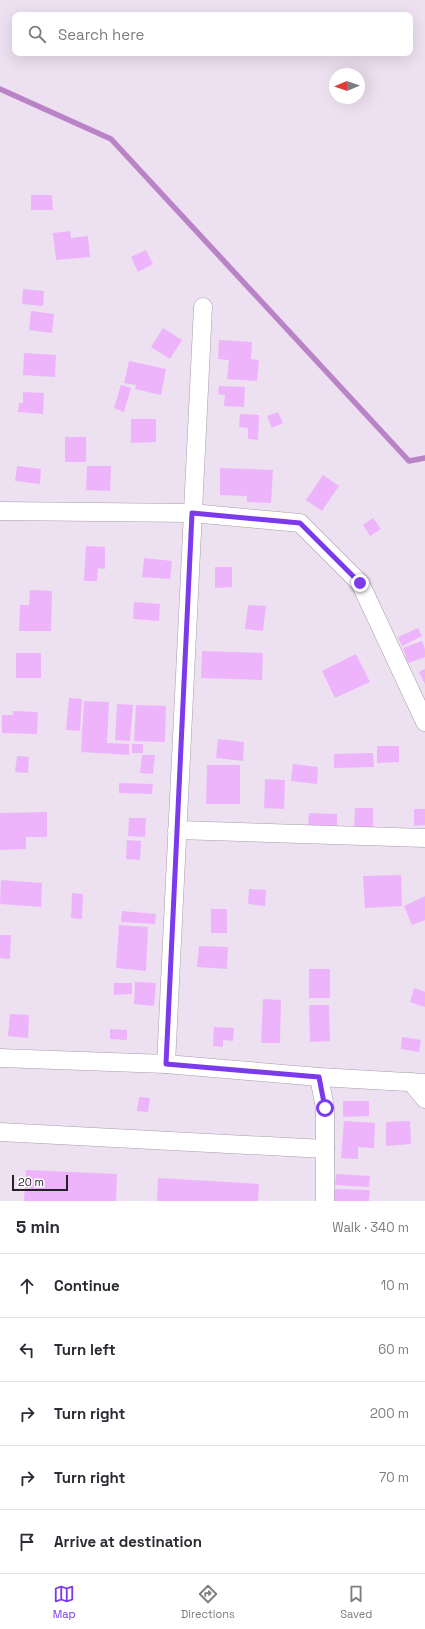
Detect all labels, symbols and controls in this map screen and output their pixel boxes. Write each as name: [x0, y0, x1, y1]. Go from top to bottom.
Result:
search box: [12, 12, 413, 56]
icon: search: [26, 23, 48, 45]
text: Search here: [58, 25, 144, 44]
north arrow: [329, 68, 365, 104]
route end: [351, 574, 369, 592]
route start: [316, 1099, 334, 1117]
scale bar: [12, 1173, 68, 1192]
text: 20 m: [18, 1175, 44, 1189]
text: 5 min: [16, 1216, 60, 1238]
text: Walk · 340 m: [332, 1219, 409, 1236]
icon: ahead: [16, 1275, 38, 1297]
text: Continue: [54, 1276, 120, 1295]
text: 10 m: [381, 1277, 409, 1294]
icon: left: [16, 1339, 38, 1361]
text: Turn left: [54, 1340, 116, 1359]
text: 60 m: [378, 1341, 409, 1358]
icon: right: [16, 1403, 38, 1425]
text: Turn right: [54, 1404, 125, 1423]
text: 200 m: [370, 1405, 409, 1422]
icon: right: [16, 1467, 38, 1489]
text: Turn right: [54, 1468, 125, 1487]
text: 70 m: [379, 1469, 409, 1486]
icon: arrive: [16, 1531, 38, 1553]
text: Arrive at destination: [54, 1532, 202, 1551]
tab: Map: [53, 1583, 76, 1621]
tab: Directions: [181, 1583, 235, 1621]
tab: Saved: [340, 1583, 372, 1621]

